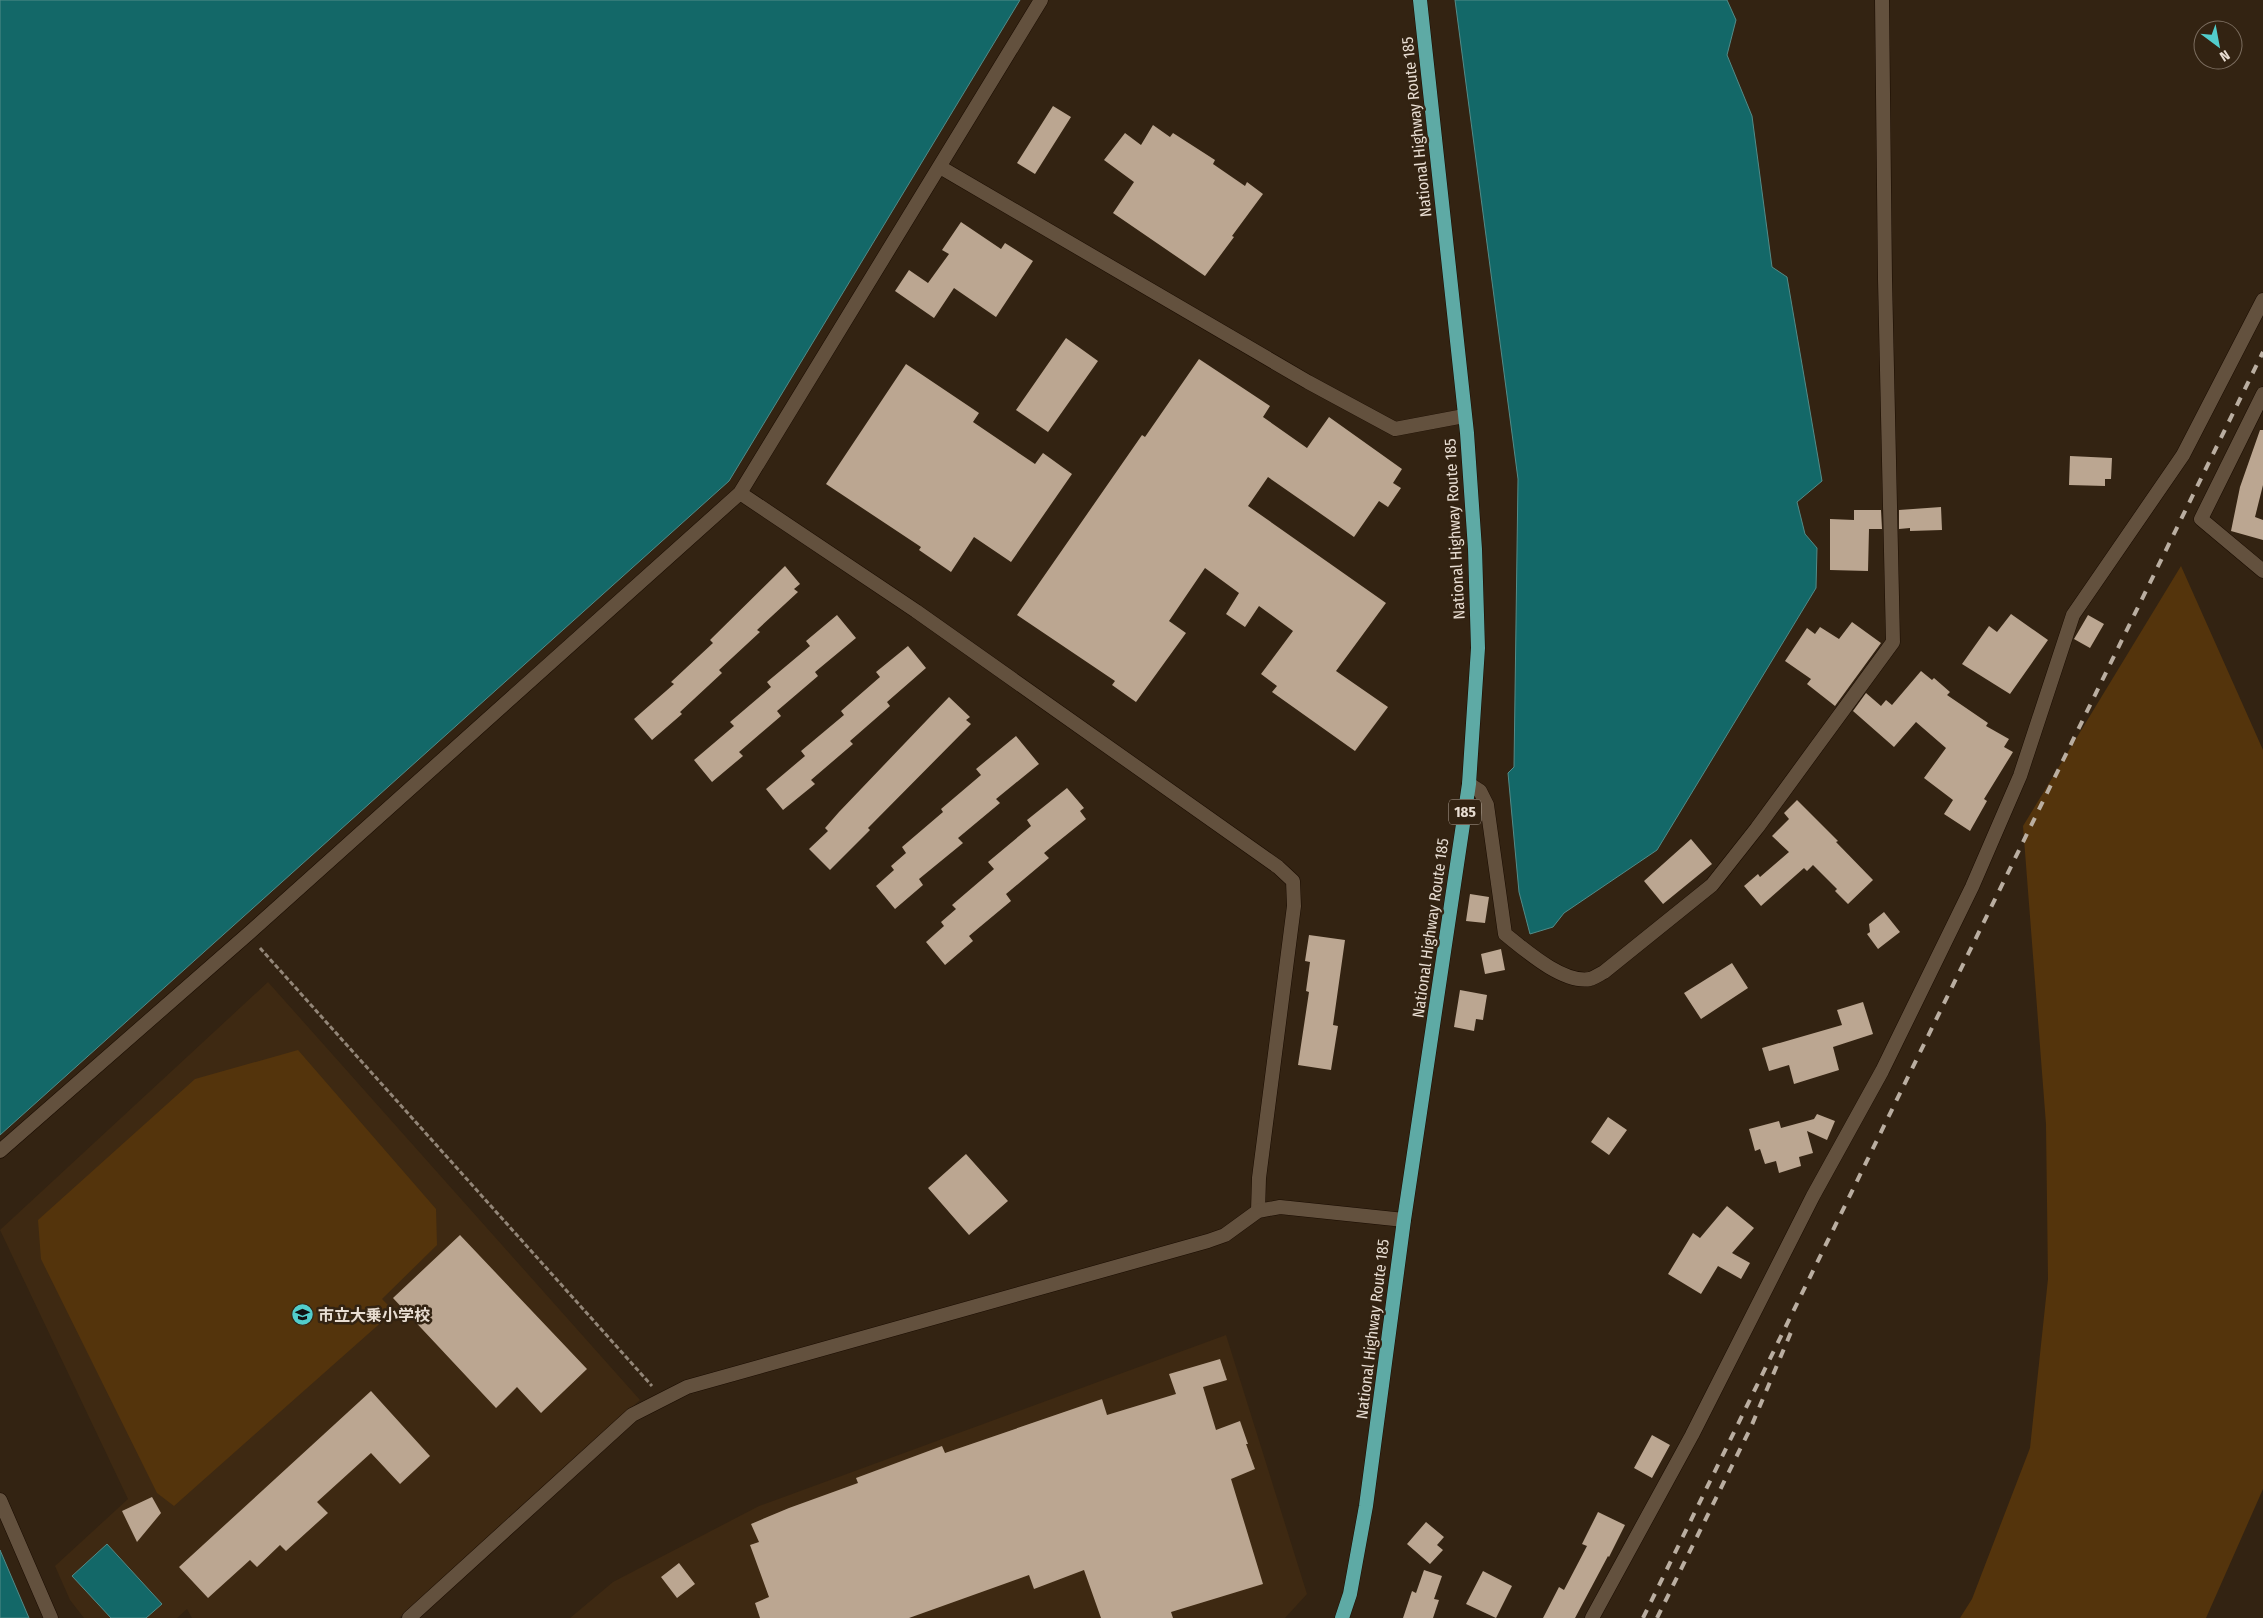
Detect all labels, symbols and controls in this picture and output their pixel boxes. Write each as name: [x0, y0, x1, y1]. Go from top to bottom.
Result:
north arrow: [2193, 20, 2243, 70]
street label: National Highway Route 185: [1398, 36, 1435, 218]
text: N: [2217, 46, 2233, 65]
street label: National Highway Route 185: [1440, 438, 1469, 620]
road number: 185: [1449, 800, 1481, 824]
street label: National Highway Route 185: [1408, 837, 1453, 1019]
street label: National Highway Route 185: [1352, 1238, 1393, 1420]
school or university icon: 市立大乗小学校: [290, 1303, 314, 1327]
place label: 市立大乗小学校: [318, 1306, 430, 1325]

